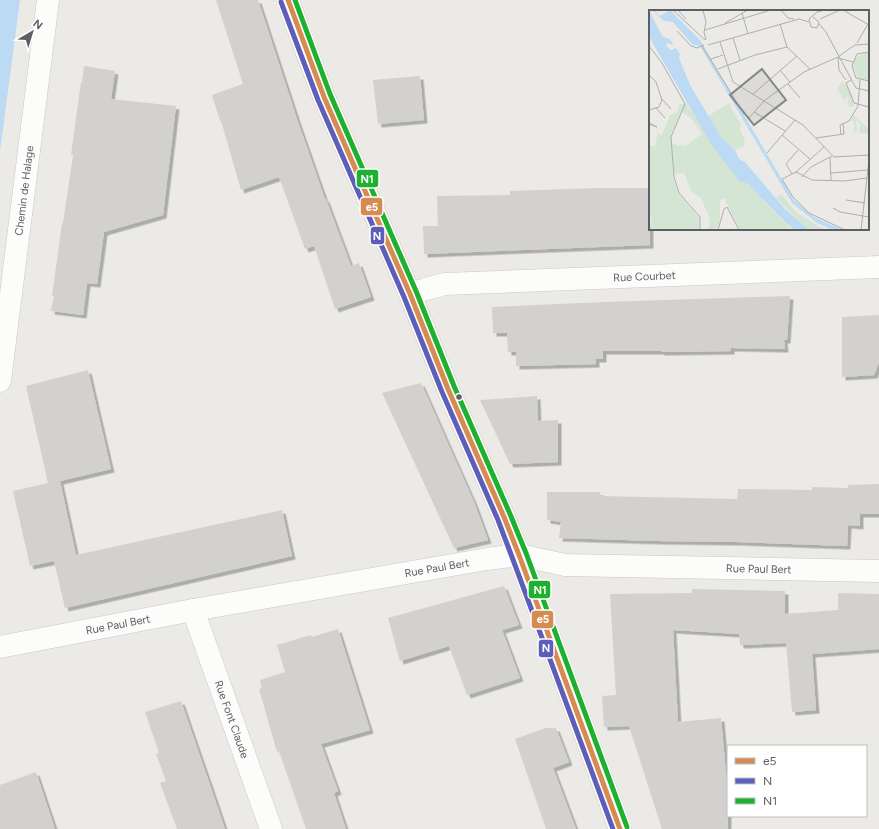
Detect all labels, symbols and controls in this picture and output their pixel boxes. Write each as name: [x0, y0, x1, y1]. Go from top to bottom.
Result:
inset map: [649, 10, 869, 230]
north arrow: [12, 12, 52, 52]
text: N: [30, 17, 45, 32]
street label: Chemin de Halage: [12, 145, 37, 236]
line badge: N1: [356, 169, 379, 188]
text: N1: [360, 173, 374, 186]
line badge: e5: [360, 197, 383, 216]
text: e5: [366, 201, 378, 214]
line badge: N: [370, 226, 385, 245]
text: N: [373, 230, 381, 243]
street label: Rue Courbet: [613, 269, 676, 284]
unlabelled marker: [454, 392, 464, 402]
street label: Rue Paul Bert: [404, 556, 470, 580]
street label: Rue Paul Bert: [726, 562, 792, 576]
line badge: N1: [528, 580, 551, 599]
text: N1: [533, 584, 547, 597]
line badge: e5: [531, 610, 554, 629]
street label: Rue Paul Bert: [85, 612, 151, 637]
text: e5: [537, 613, 549, 626]
line badge: N: [538, 639, 554, 658]
text: N: [542, 642, 550, 655]
street label: Rue Font Claude: [212, 679, 251, 760]
legend: [727, 745, 867, 817]
text: e5: [763, 754, 777, 768]
text: N: [763, 774, 772, 788]
text: N1: [763, 794, 777, 808]

